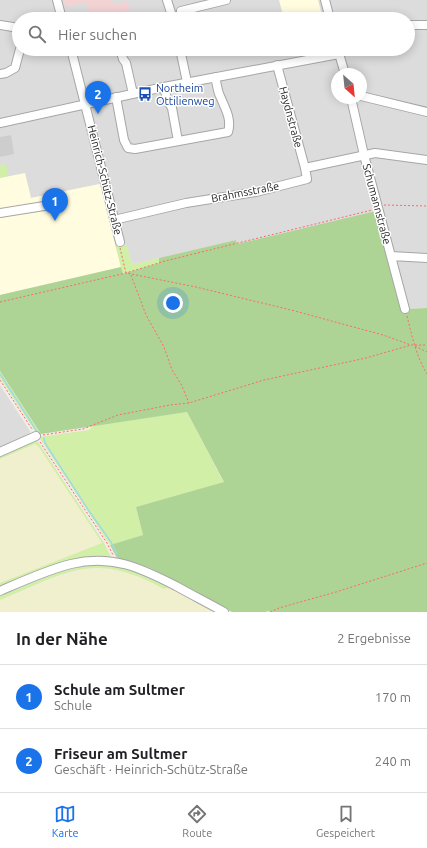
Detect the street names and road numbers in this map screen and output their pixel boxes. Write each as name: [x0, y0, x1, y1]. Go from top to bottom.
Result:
street label: Haydnstraße: [277, 85, 305, 149]
street label: Heinrich-Schütz-Straße: [86, 124, 124, 236]
street label: Schumannstraße: [360, 162, 394, 246]
street label: Brahmsstraße: [210, 180, 280, 204]

